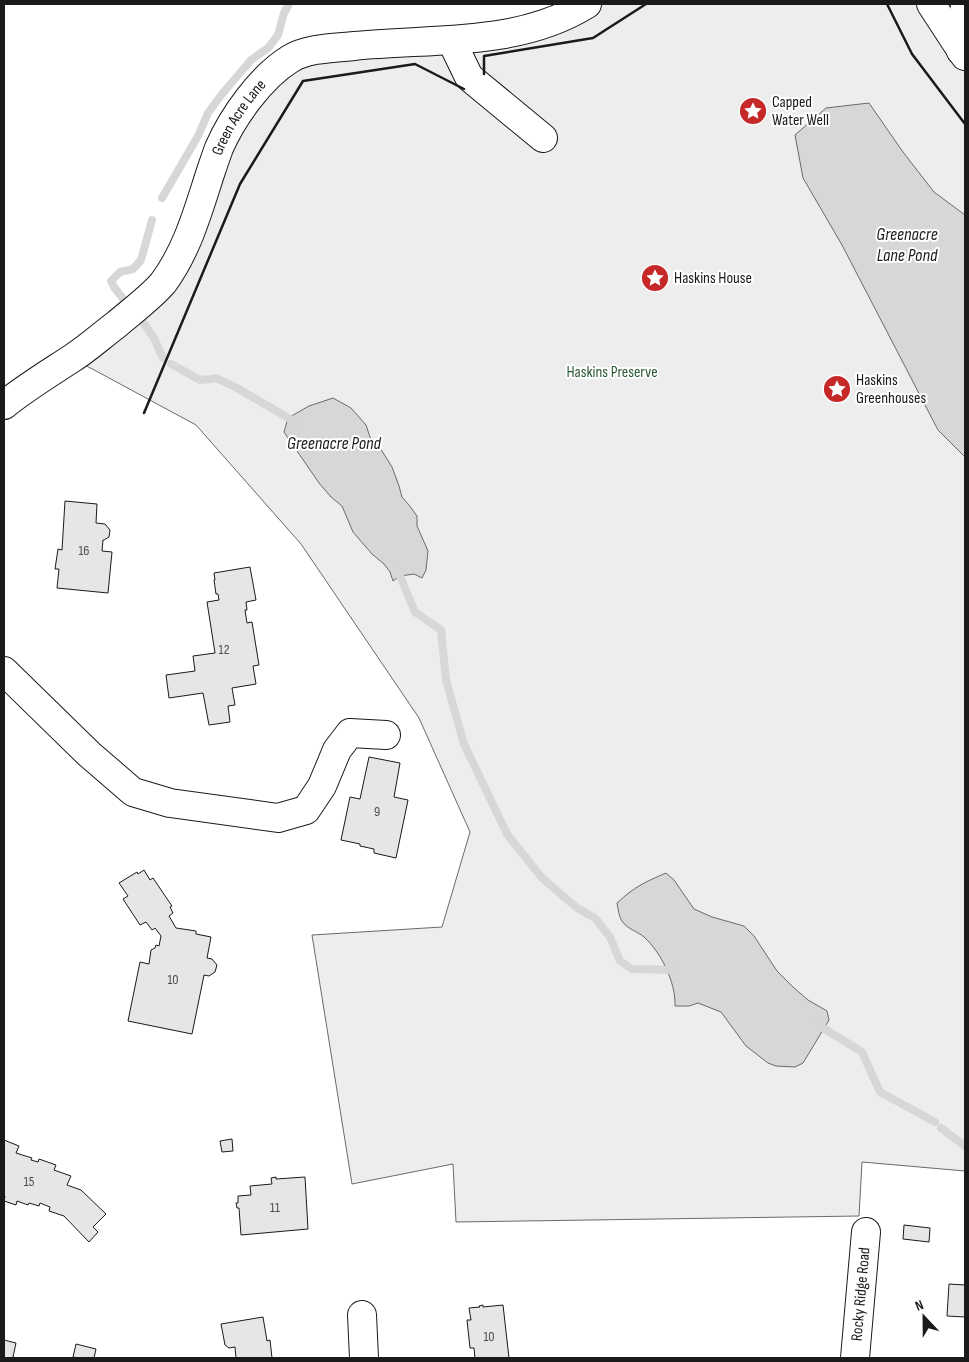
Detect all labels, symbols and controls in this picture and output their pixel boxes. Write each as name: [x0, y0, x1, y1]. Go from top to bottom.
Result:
street label: Green Acre Lane: [208, 75, 270, 158]
place label: Capped Water Well: [772, 93, 829, 130]
place icon: Capped Water Well: [738, 96, 768, 126]
water label: Greenacre Lane Pond: [876, 224, 938, 266]
place icon: Haskins House: [640, 263, 670, 293]
place label: Haskins House: [674, 269, 752, 288]
park label: Haskins Preserve: [566, 363, 658, 382]
place label: Haskins Greenhouses: [856, 371, 926, 408]
place icon: Haskins Greenhouses: [822, 374, 852, 404]
water label: Greenacre Pond: [287, 433, 382, 454]
house number: 16: [78, 542, 90, 559]
house number: 12: [219, 641, 230, 658]
house number: 9: [374, 803, 380, 820]
house number: 10: [167, 971, 179, 988]
house number: 15: [24, 1173, 35, 1190]
house number: 11: [270, 1199, 280, 1216]
street label: Rocky Ridge Road: [847, 1247, 874, 1342]
north arrow: [899, 1292, 949, 1342]
text: N: [913, 1296, 926, 1315]
house number: 10: [483, 1328, 495, 1345]

